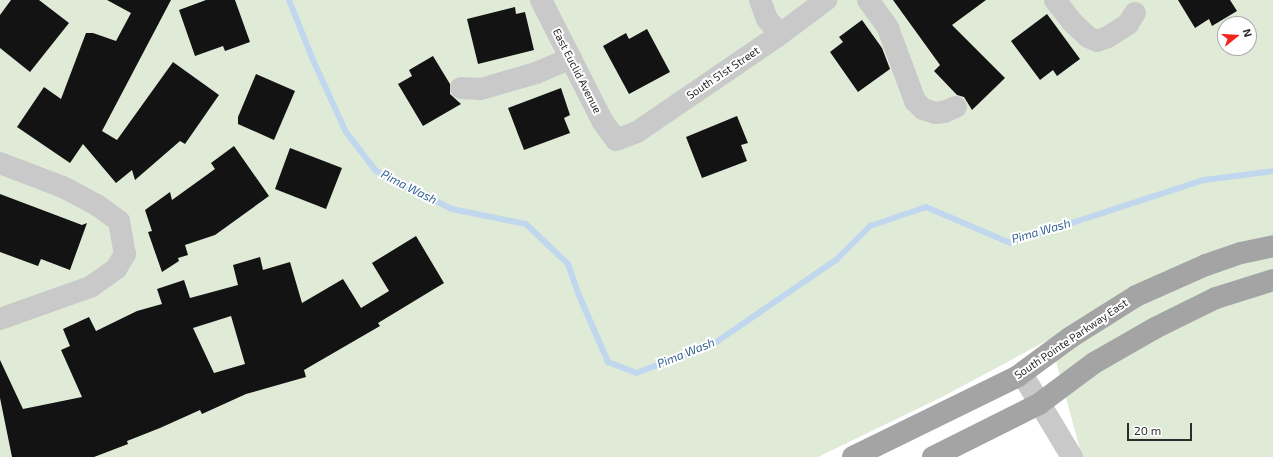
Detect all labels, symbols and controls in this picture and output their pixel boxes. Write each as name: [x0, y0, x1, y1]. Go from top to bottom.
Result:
north arrow: [1217, 16, 1257, 56]
street label: East Euclid Avenue: [550, 26, 604, 116]
text: N: [1241, 27, 1255, 38]
street label: South 51st Street: [684, 44, 762, 102]
water label: Pima Wash: [379, 167, 439, 207]
water label: Pima Wash: [1010, 216, 1072, 246]
street label: South Pointe Parkway East: [1012, 296, 1130, 382]
water label: Pima Wash: [655, 335, 717, 371]
scale bar: [1129, 415, 1194, 441]
text: 20 m: [1134, 423, 1161, 437]

